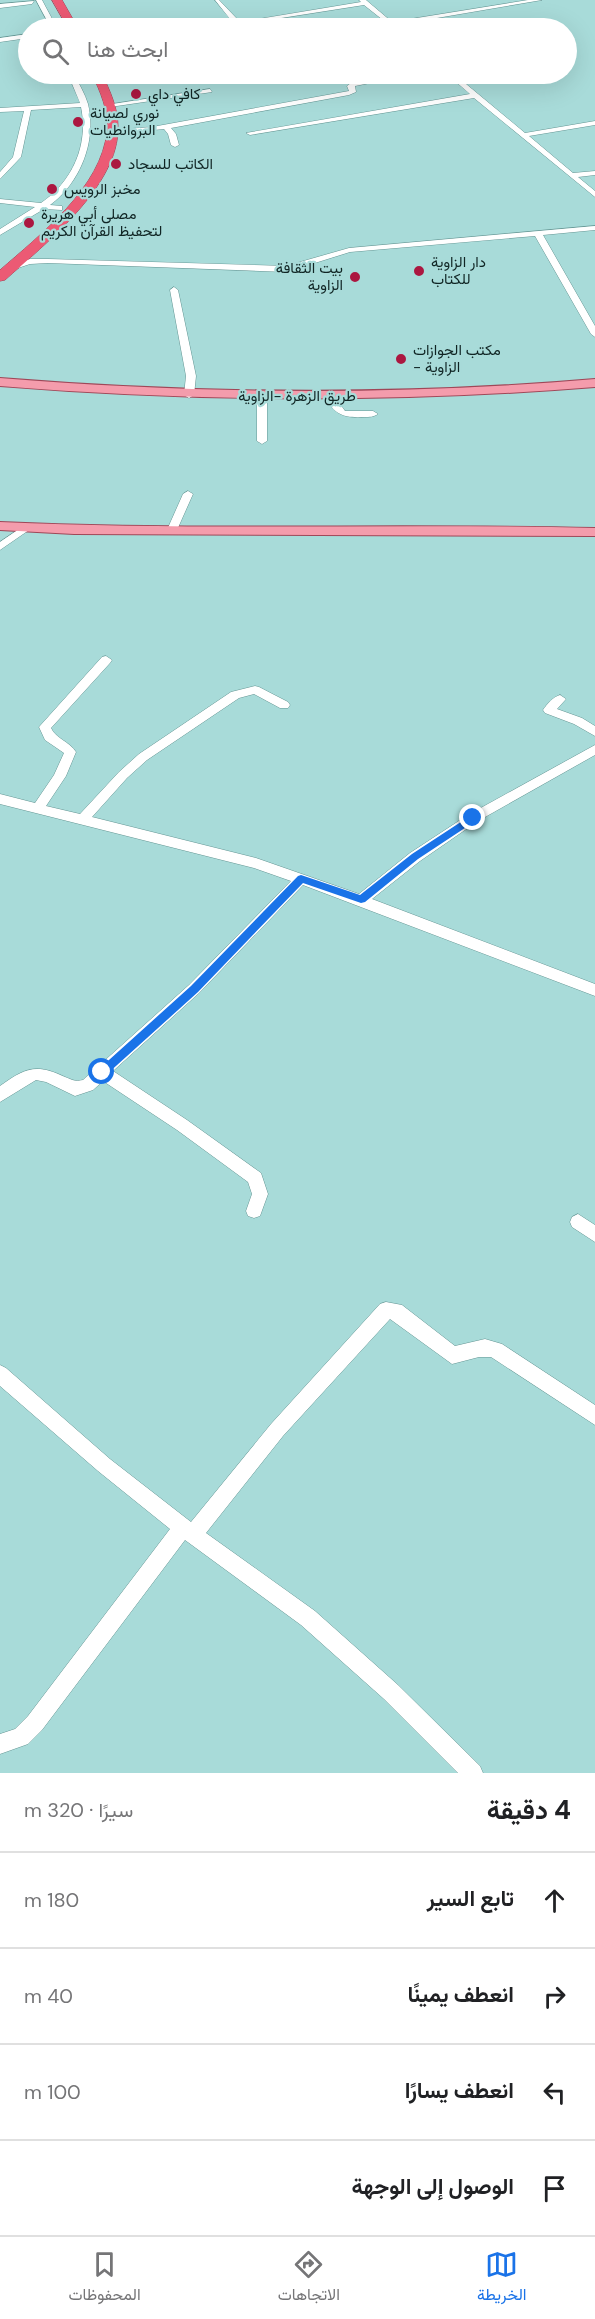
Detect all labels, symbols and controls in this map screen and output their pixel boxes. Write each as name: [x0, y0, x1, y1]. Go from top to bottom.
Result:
search box: [18, 18, 577, 84]
icon: search: [39, 35, 72, 68]
text: ابحث هنا: [87, 35, 168, 64]
place label: كافي داي: [148, 84, 201, 107]
marker: كافي داي: [129, 87, 143, 101]
place label: نوري لصيانة البروانطيات: [90, 103, 159, 140]
marker: نوري لصيانة البروانطيات: [71, 115, 85, 129]
place label: الكاتب للسجاد: [128, 154, 213, 174]
marker: الكاتب للسجاد: [109, 157, 123, 171]
place label: مخبز الرويس: [64, 179, 140, 199]
marker: مخبز الرويس: [45, 182, 59, 196]
place label: مصلى أبي هريرة لتحفيظ القرآن الكريم: [41, 204, 162, 241]
marker: مصلى أبي هريرة لتحفيظ القرآن الكريم: [22, 216, 36, 230]
place label: دار الزاوية للكتاب: [431, 252, 486, 289]
place label: بيت الثقافة الزاوية: [276, 258, 343, 295]
marker: دار الزاوية للكتاب: [412, 264, 426, 278]
marker: بيت الثقافة الزاوية: [348, 270, 362, 284]
place label: مكتب الجوازات - الزاوية: [413, 340, 501, 377]
marker: مكتب الجوازات - الزاوية: [394, 352, 408, 366]
street label: طريق الزهرة -الزاوية: [238, 386, 356, 406]
route end: [459, 804, 485, 830]
route start: [88, 1058, 114, 1084]
text: 4 دقيقة: [487, 1793, 571, 1827]
text: سيرًا · 320 m: [24, 1797, 133, 1823]
text: تابع السير: [427, 1884, 514, 1913]
icon: ahead: [538, 1884, 571, 1917]
text: 180 m: [24, 1887, 79, 1913]
text: انعطف يمينًا: [407, 1980, 514, 2009]
icon: right: [538, 1980, 571, 2013]
text: 40 m: [24, 1983, 73, 2009]
text: انعطف يسارًا: [405, 2076, 514, 2105]
icon: left: [538, 2076, 571, 2109]
text: 100 m: [24, 2079, 81, 2105]
text: الوصول إلى الوجهة: [352, 2172, 514, 2201]
icon: arrive: [538, 2172, 571, 2205]
tab: المحفوظات: [69, 2248, 141, 2309]
tab: الاتجاهات: [278, 2248, 340, 2309]
tab: الخريطة: [477, 2248, 526, 2309]

